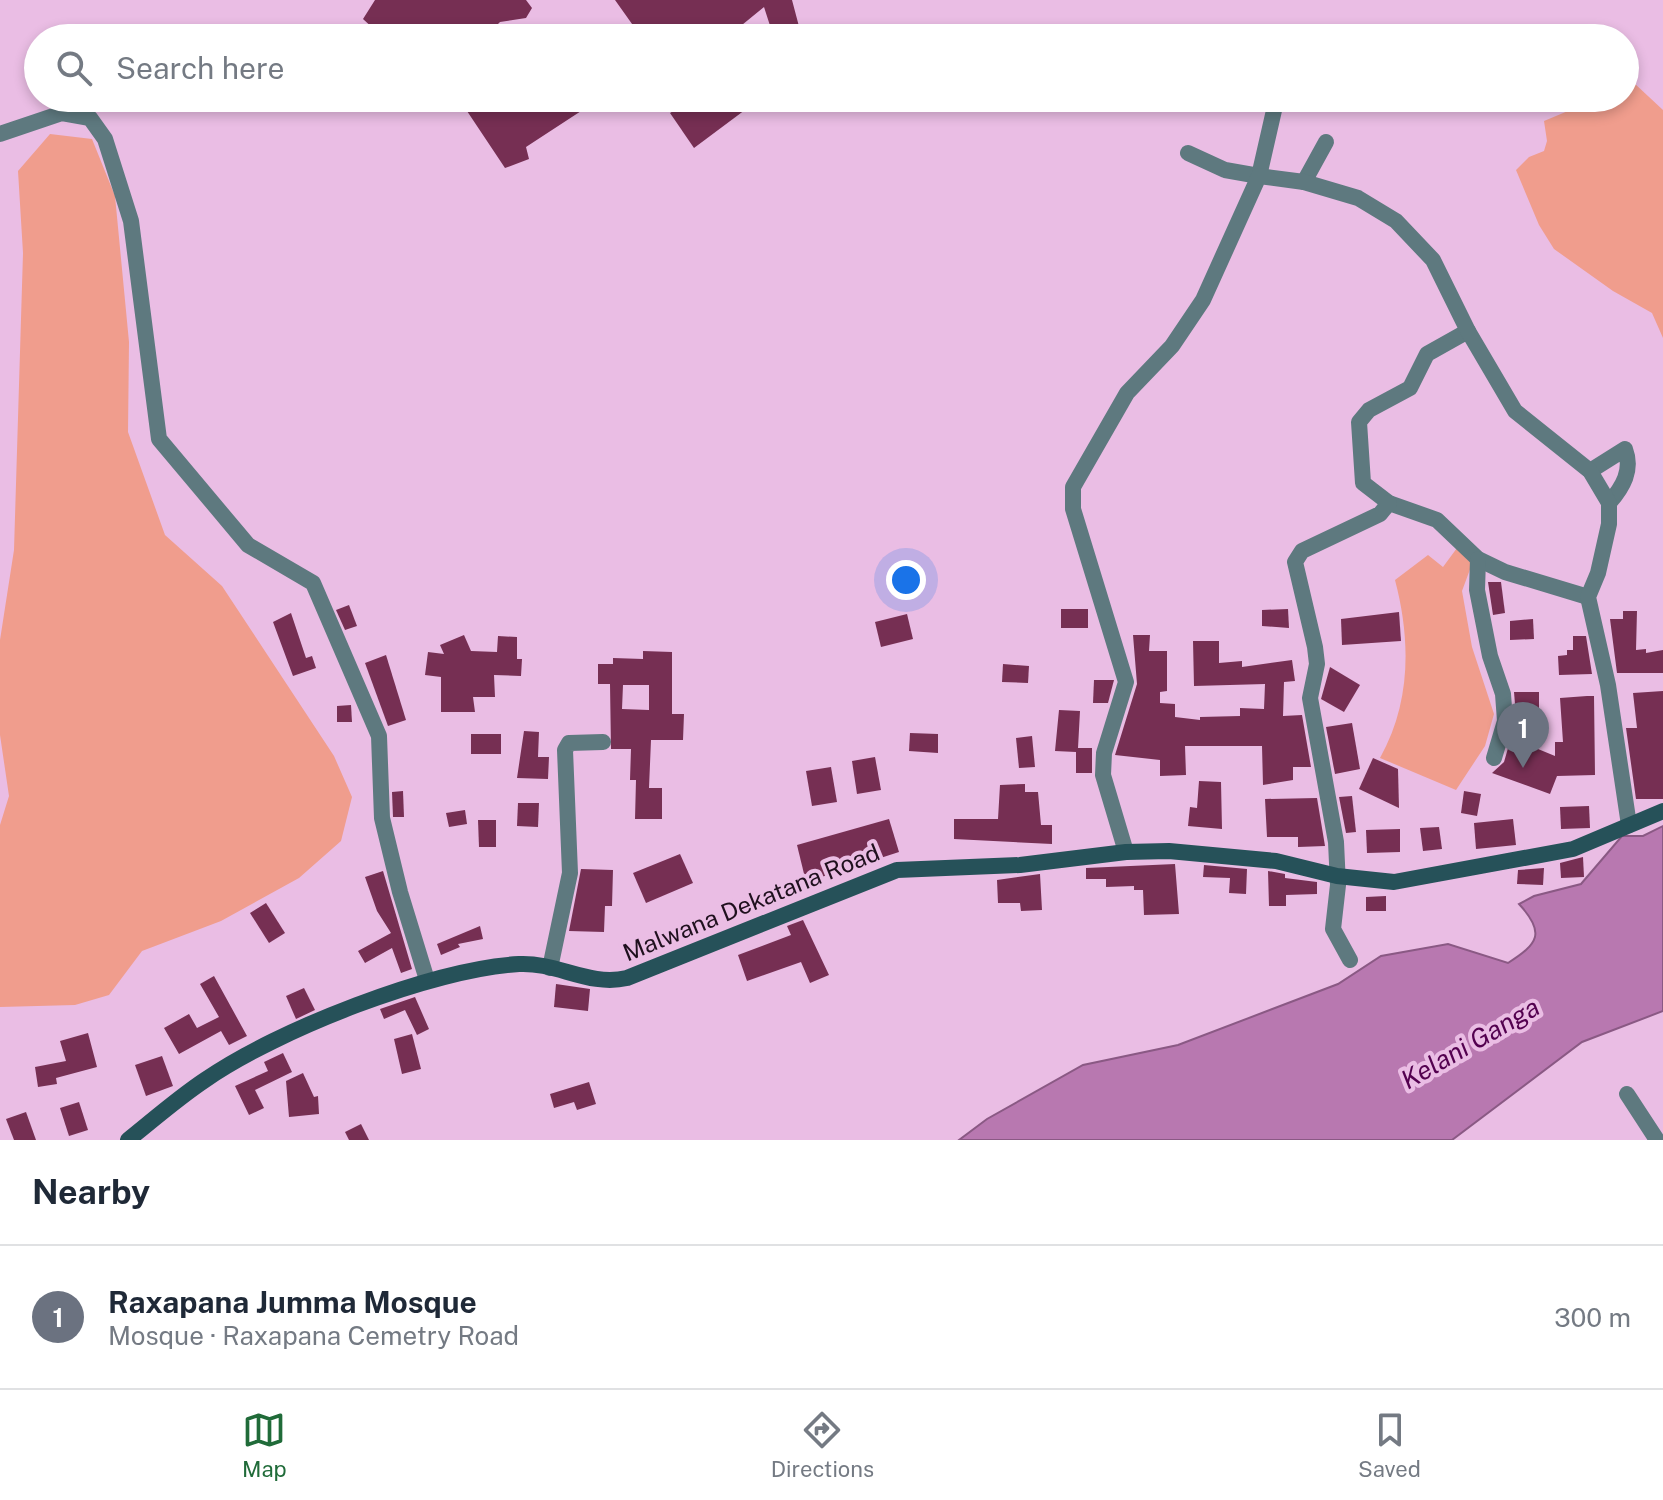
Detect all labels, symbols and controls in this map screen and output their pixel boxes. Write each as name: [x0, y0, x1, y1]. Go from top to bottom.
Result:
search box: [24, 24, 1639, 112]
icon: search: [52, 46, 96, 90]
text: Search here: [116, 50, 284, 86]
your location: [886, 560, 926, 600]
pin: 1: [1497, 702, 1549, 768]
street label: Malwana Dekatana Road: [619, 838, 883, 966]
water label: Kelani Ganga: [1395, 991, 1545, 1095]
text: Nearby: [32, 1172, 150, 1212]
text: Raxapana Jumma Mosque: [108, 1284, 477, 1320]
text: 1: [52, 1302, 64, 1333]
text: 300 m: [1554, 1302, 1631, 1333]
text: Mosque · Raxapana Cemetry Road: [108, 1320, 519, 1351]
tab: Map: [242, 1408, 287, 1482]
tab: Directions: [771, 1408, 874, 1482]
tab: Saved: [1358, 1408, 1421, 1482]

